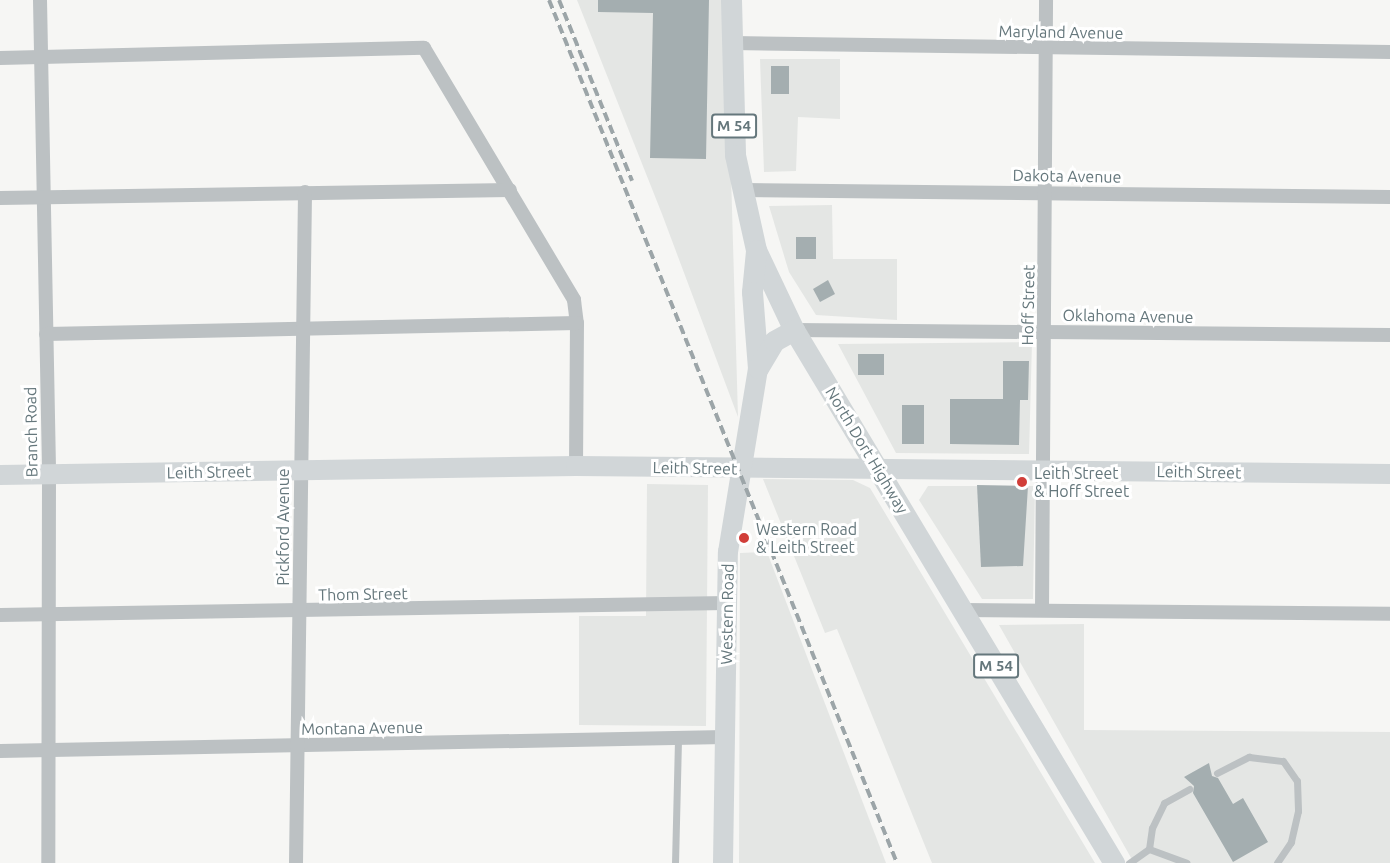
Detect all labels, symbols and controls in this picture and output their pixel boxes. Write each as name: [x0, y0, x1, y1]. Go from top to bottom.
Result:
street label: Maryland Avenue: [998, 21, 1124, 43]
road number: M 54: [710, 114, 758, 138]
street label: Dakota Avenue: [1012, 165, 1122, 187]
street label: Hoff Street: [1018, 264, 1038, 346]
street label: Oklahoma Avenue: [1062, 305, 1194, 327]
street label: North Dort Highway: [822, 383, 912, 517]
street label: Branch Road: [21, 386, 41, 478]
street label: Leith Street: [653, 458, 737, 478]
street label: Leith Street: [167, 462, 251, 482]
street label: Leith Street: [1157, 462, 1241, 482]
place label: Leith Street & Hoff Street: [1034, 463, 1129, 501]
street label: Pickford Avenue: [273, 468, 293, 586]
marker: Leith Street & Hoff Street: [1015, 475, 1029, 489]
place label: Western Road & Leith Street: [756, 519, 857, 557]
marker: Western Road & Leith Street: [737, 531, 751, 545]
street label: Western Road: [717, 563, 737, 665]
street label: Thom Street: [318, 584, 408, 604]
road number: M 54: [972, 654, 1020, 678]
street label: Montana Avenue: [301, 717, 423, 739]

